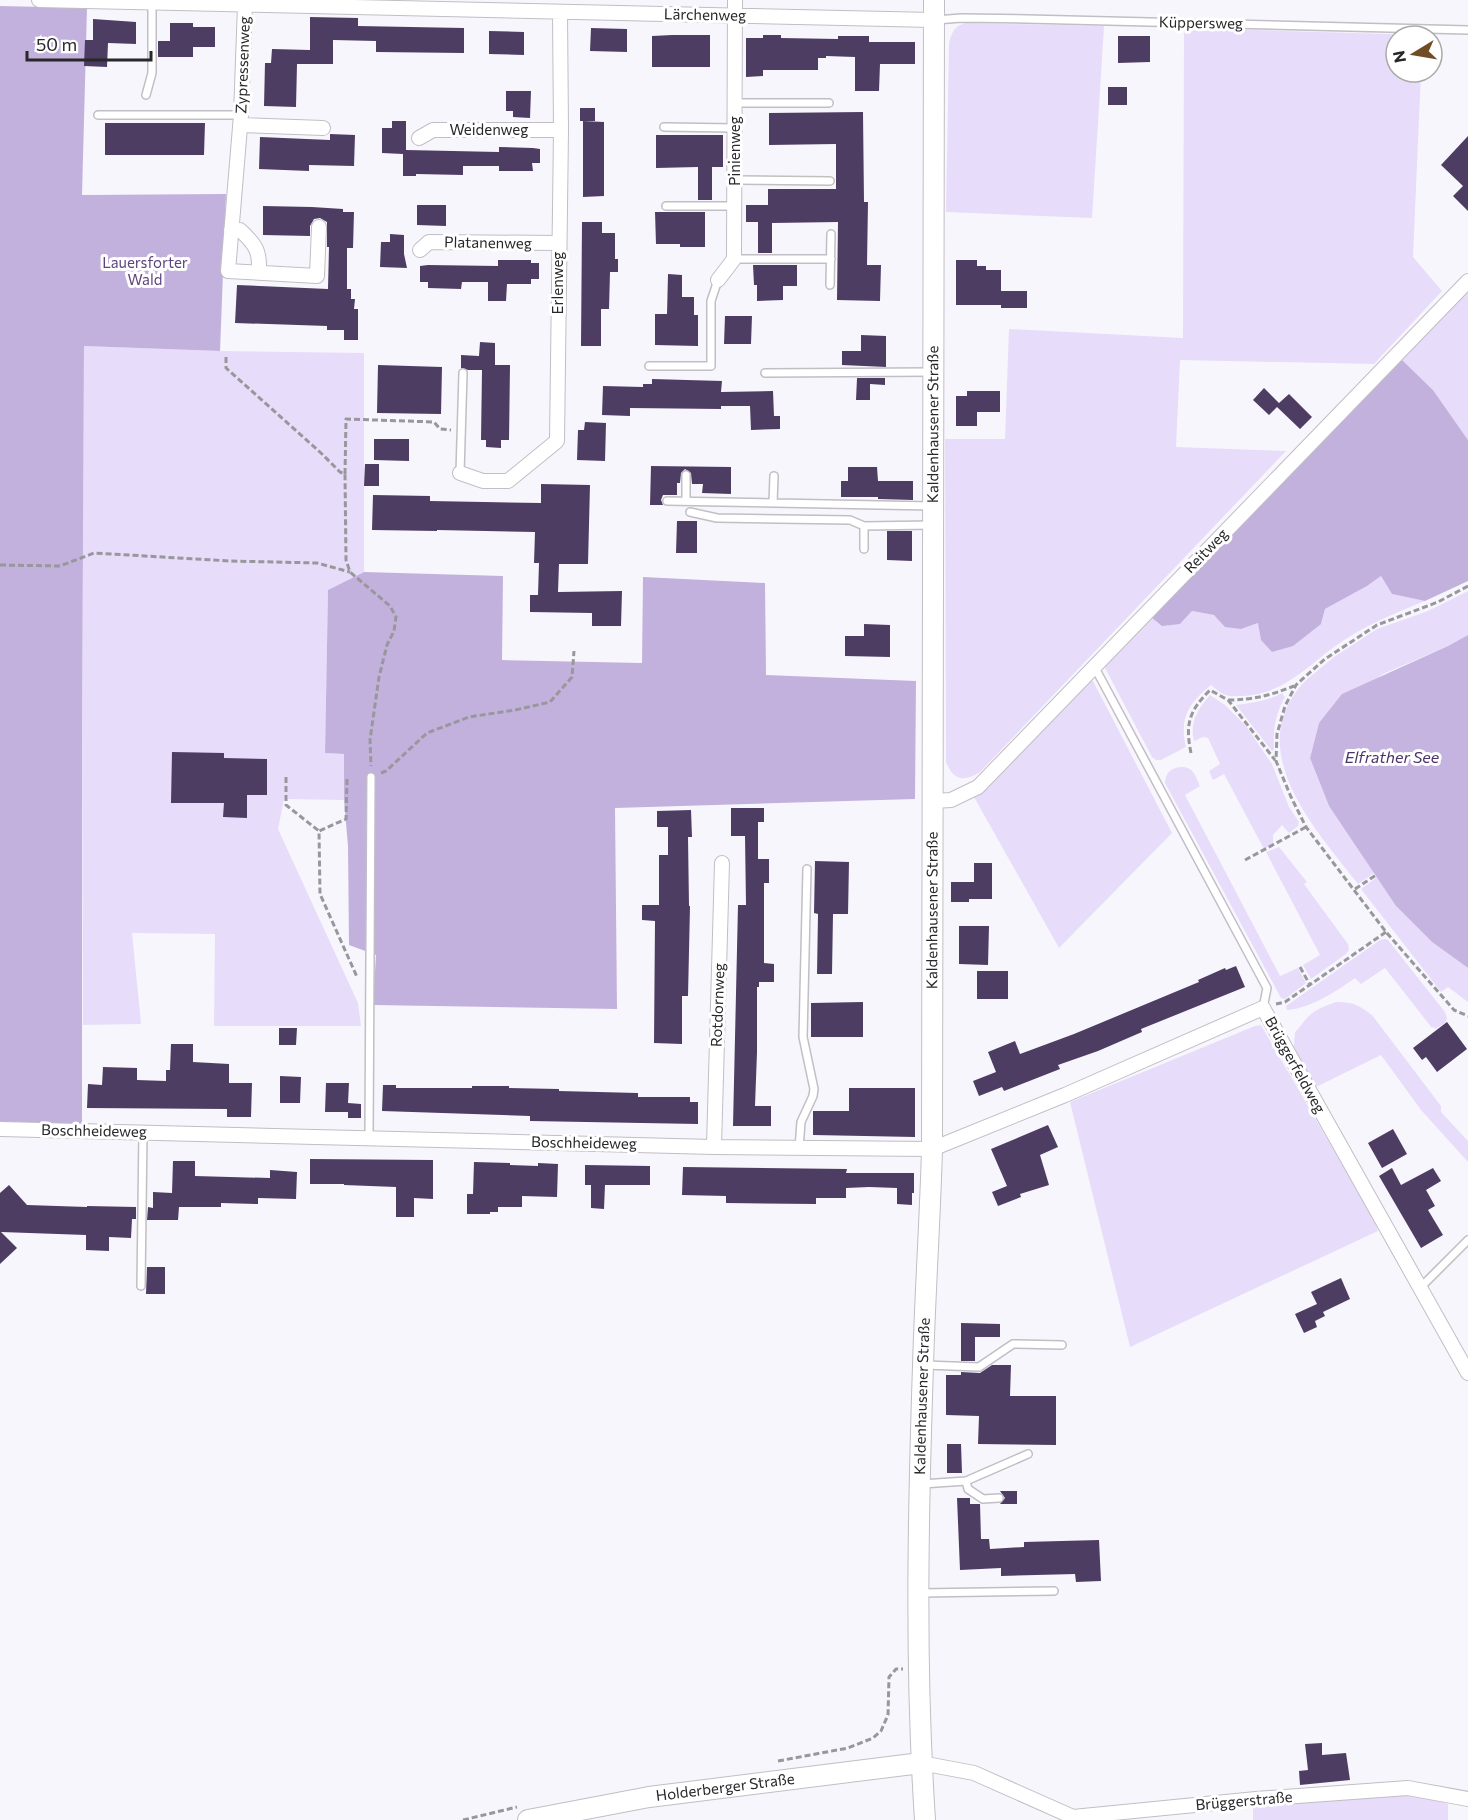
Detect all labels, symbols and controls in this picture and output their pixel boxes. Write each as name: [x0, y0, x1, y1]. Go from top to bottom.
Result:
street label: Lärchenweg: [664, 4, 746, 24]
street label: Küppersweg: [1159, 12, 1243, 32]
street label: Zypressenweg: [231, 16, 253, 114]
scale bar: [27, 24, 152, 62]
north arrow: [1384, 24, 1444, 84]
text: 50 m: [36, 33, 77, 55]
text: N: [1388, 49, 1409, 65]
street label: Pinienweg: [725, 116, 743, 186]
street label: Weidenweg: [450, 120, 528, 138]
street label: Platanenweg: [444, 232, 532, 252]
street label: Erlenweg: [548, 252, 566, 314]
park label: Lauersforter Wald: [102, 253, 188, 288]
street label: Kaldenhausener Straße: [923, 346, 941, 503]
street label: Reitweg: [1180, 524, 1231, 576]
water label: Elfrather See: [1345, 747, 1440, 766]
street label: Kaldenhausener Straße: [922, 832, 941, 989]
street label: Rotdornweg: [707, 963, 727, 1047]
street label: Brüggerfeldweg: [1262, 1013, 1330, 1116]
street label: Boschheideweg: [41, 1120, 147, 1140]
street label: Boschheideweg: [531, 1132, 637, 1152]
street label: Kaldenhausener Straße: [910, 1317, 933, 1475]
street label: Holderberger Straße: [655, 1769, 796, 1804]
street label: Brüggerstraße: [1195, 1787, 1293, 1813]

